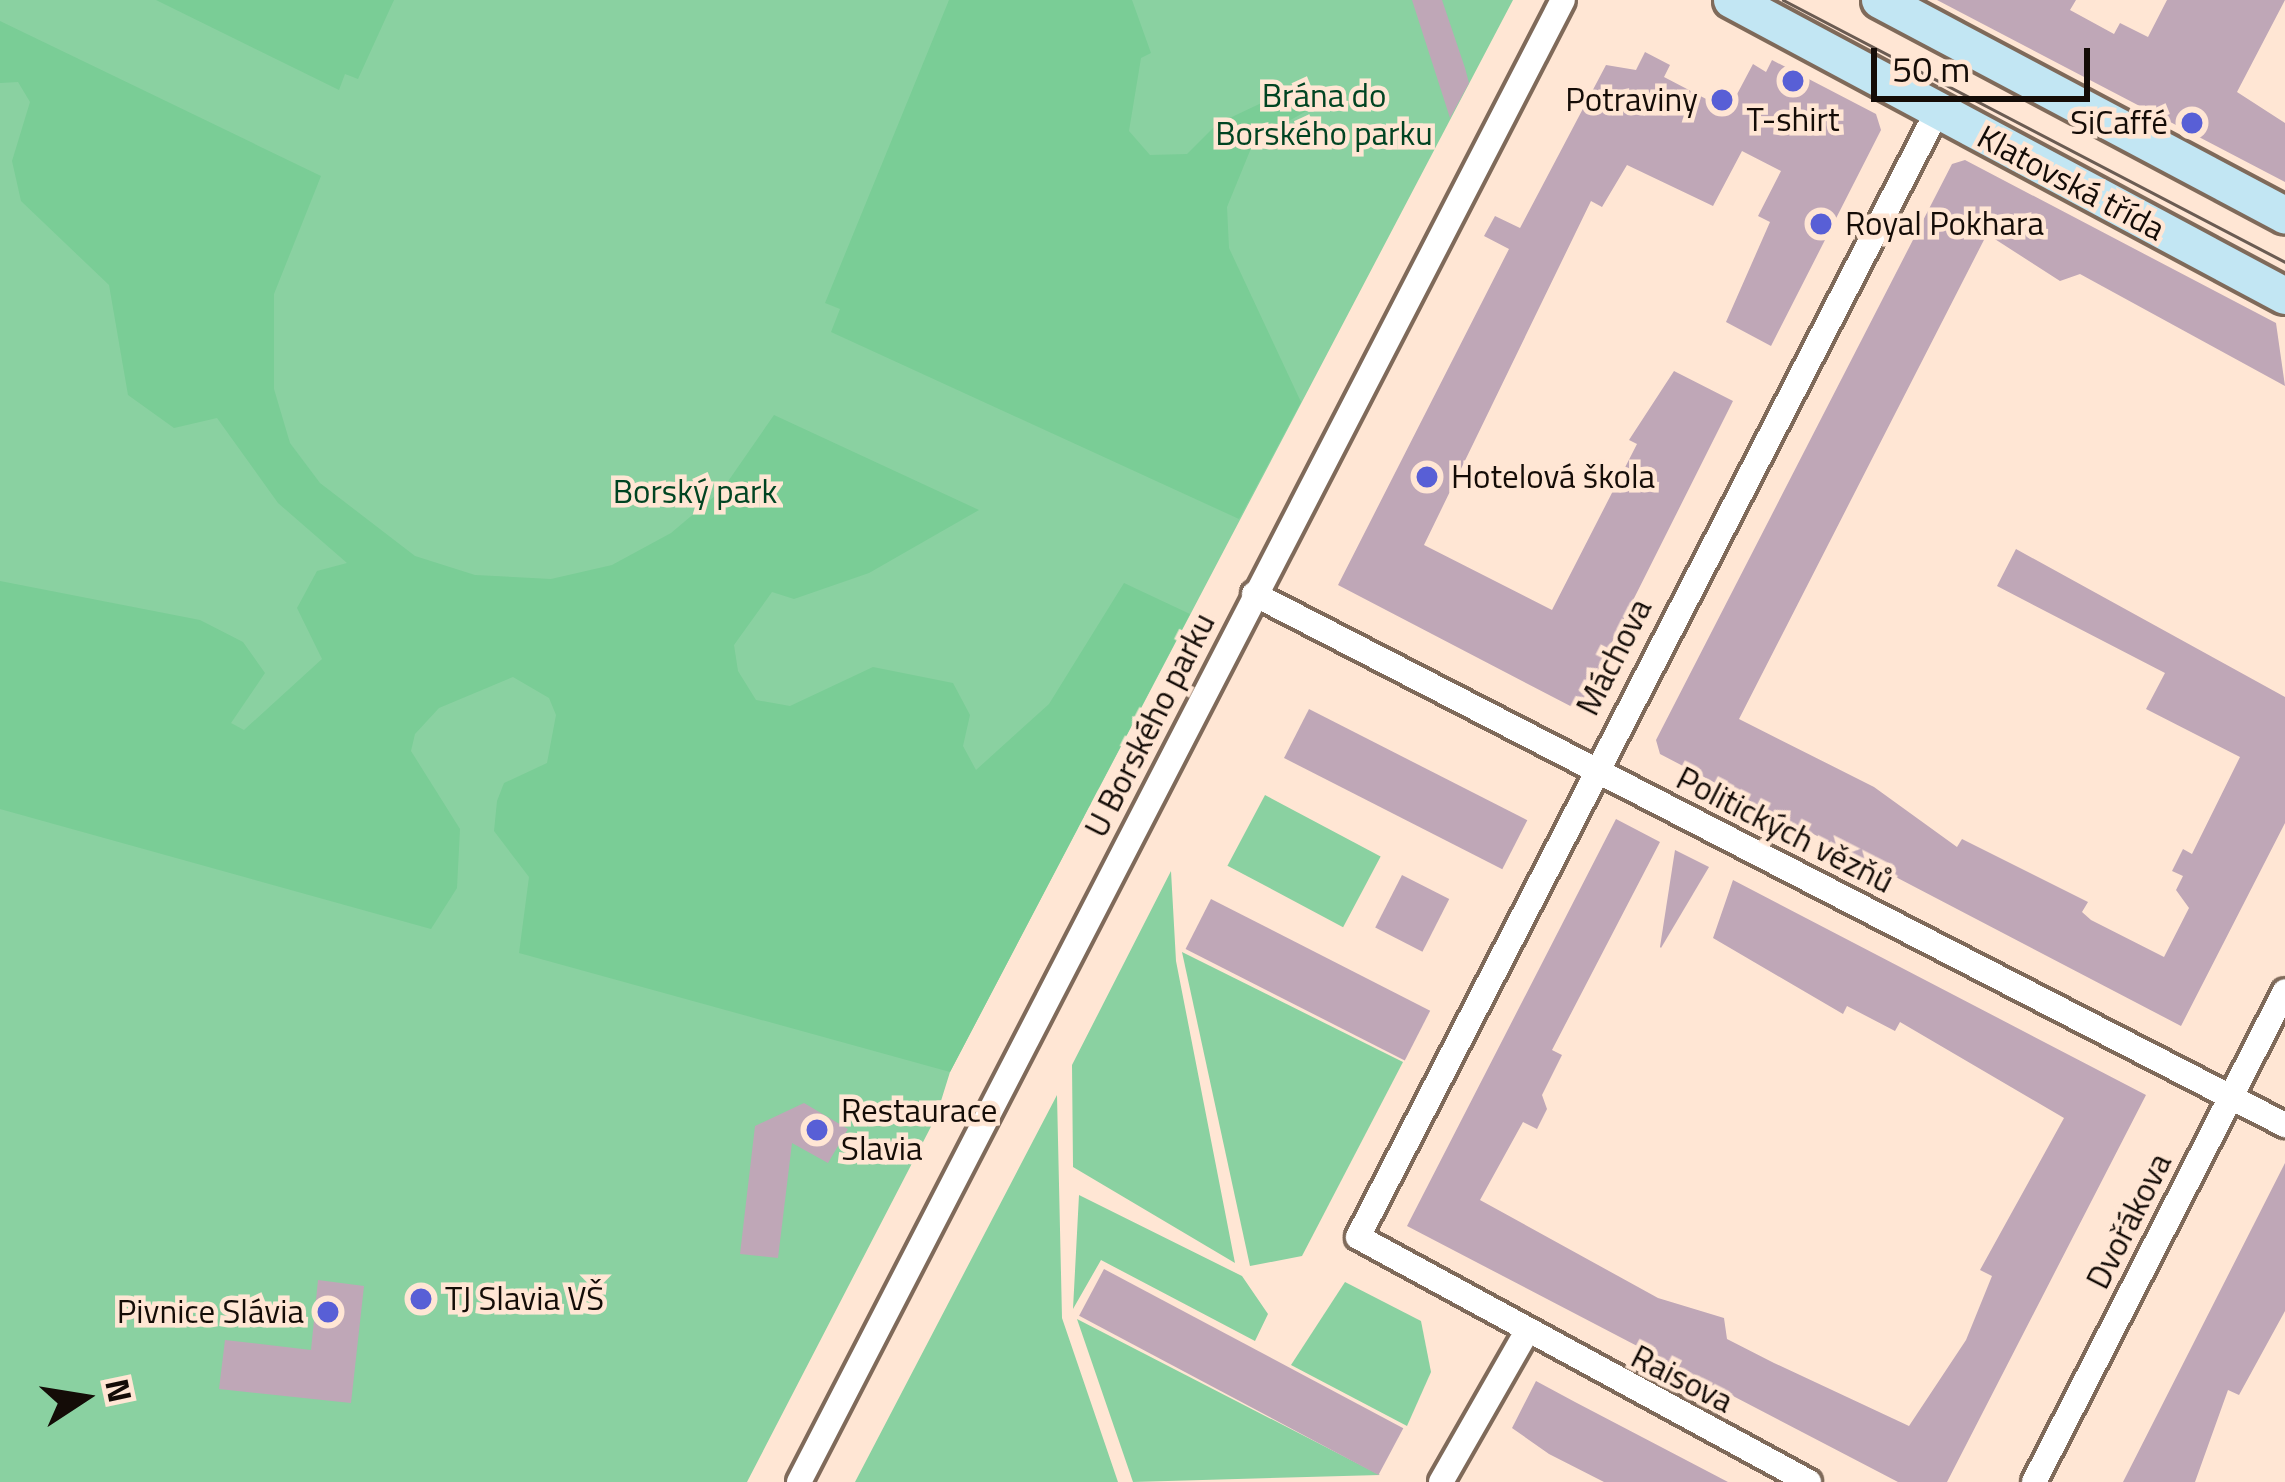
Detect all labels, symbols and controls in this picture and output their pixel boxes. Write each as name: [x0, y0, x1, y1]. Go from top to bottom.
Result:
scale bar: [1877, 24, 2096, 98]
text: 50 m: [1892, 41, 1970, 96]
marker: T-shirt: [1780, 68, 1806, 94]
park label: Brána do Borského parku: [1215, 76, 1433, 154]
place label: Potraviny: [1565, 80, 1698, 120]
marker: Potraviny: [1709, 87, 1735, 113]
place label: T-shirt: [1747, 100, 1839, 140]
place label: SiCaffé: [2070, 103, 2168, 143]
marker: SiCaffé: [2179, 110, 2205, 136]
street label: Klatovská třída: [1971, 117, 2171, 249]
place label: Royal Pokhara: [1845, 204, 2044, 244]
marker: Royal Pokhara: [1808, 211, 1834, 237]
place label: Hotelová škola: [1451, 457, 1655, 497]
marker: Hotelová škola: [1414, 464, 1440, 490]
park label: Borský park: [613, 472, 777, 512]
street label: Máchova: [1568, 592, 1660, 722]
street label: U Borského parku: [1076, 606, 1224, 844]
street label: Politických vězňů: [1670, 758, 1900, 902]
place label: Restaurace Slavia: [841, 1091, 997, 1169]
marker: Restaurace Slavia: [804, 1117, 830, 1143]
street label: Dvořákova: [2078, 1147, 2180, 1295]
place label: TJ Slavia VŠ: [445, 1279, 604, 1319]
marker: TJ Slavia VŠ: [408, 1286, 434, 1312]
place label: Pivnice Slávia: [117, 1292, 304, 1332]
marker: Pivnice Slávia: [315, 1299, 341, 1325]
street label: Raisova: [1625, 1337, 1739, 1421]
north arrow: [24, 1338, 144, 1458]
text: N: [92, 1374, 146, 1407]

